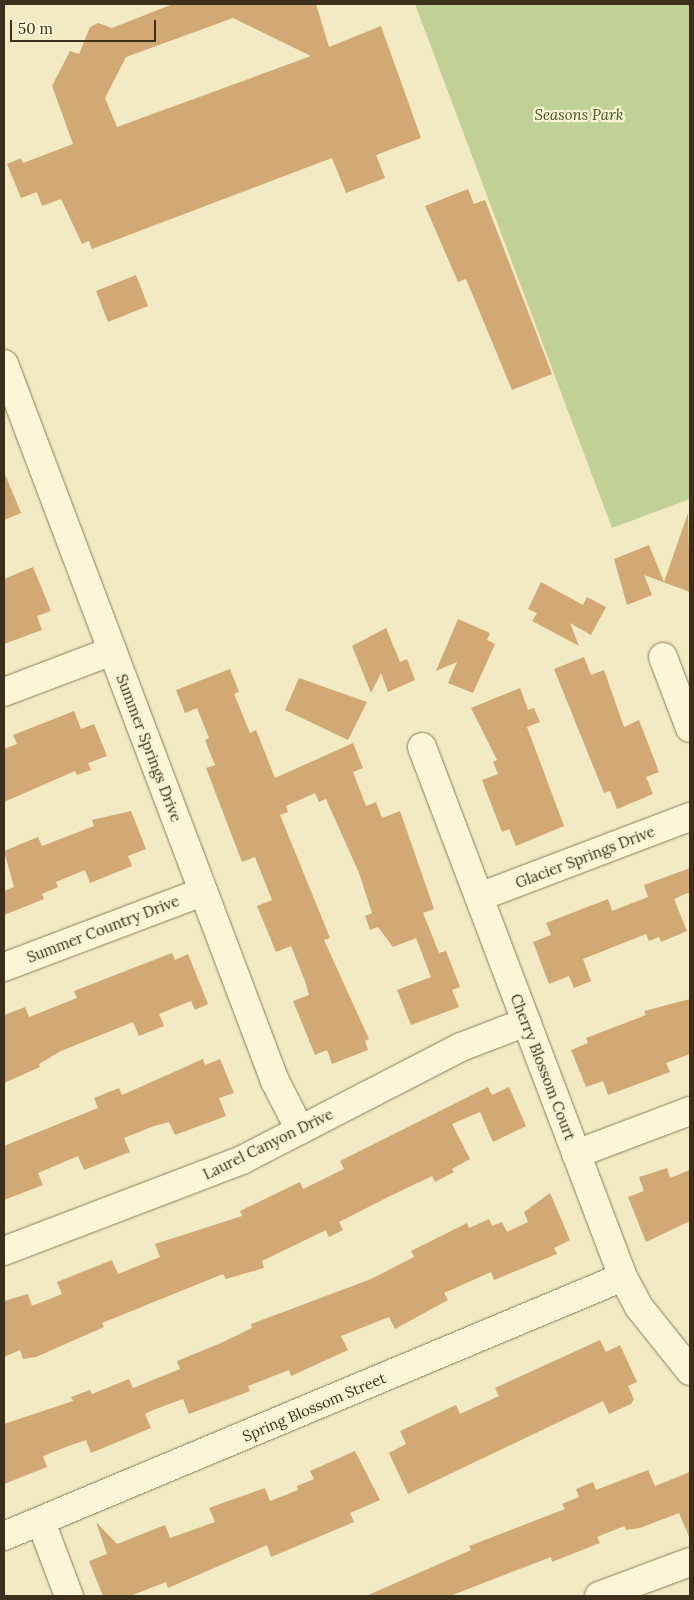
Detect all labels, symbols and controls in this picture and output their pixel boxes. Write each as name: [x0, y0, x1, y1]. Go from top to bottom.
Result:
scale bar: [12, 10, 159, 42]
text: 50 m: [18, 19, 53, 38]
park label: Seasons Park: [534, 106, 624, 124]
street label: Summer Springs Drive: [113, 672, 185, 824]
street label: Glacier Springs Drive: [513, 822, 657, 892]
street label: Summer Country Drive: [24, 892, 182, 966]
street label: Cherry Blossom Court: [507, 991, 579, 1143]
street label: Laurel Canyon Drive: [200, 1105, 336, 1183]
street label: Spring Blossom Street: [240, 1369, 388, 1445]

